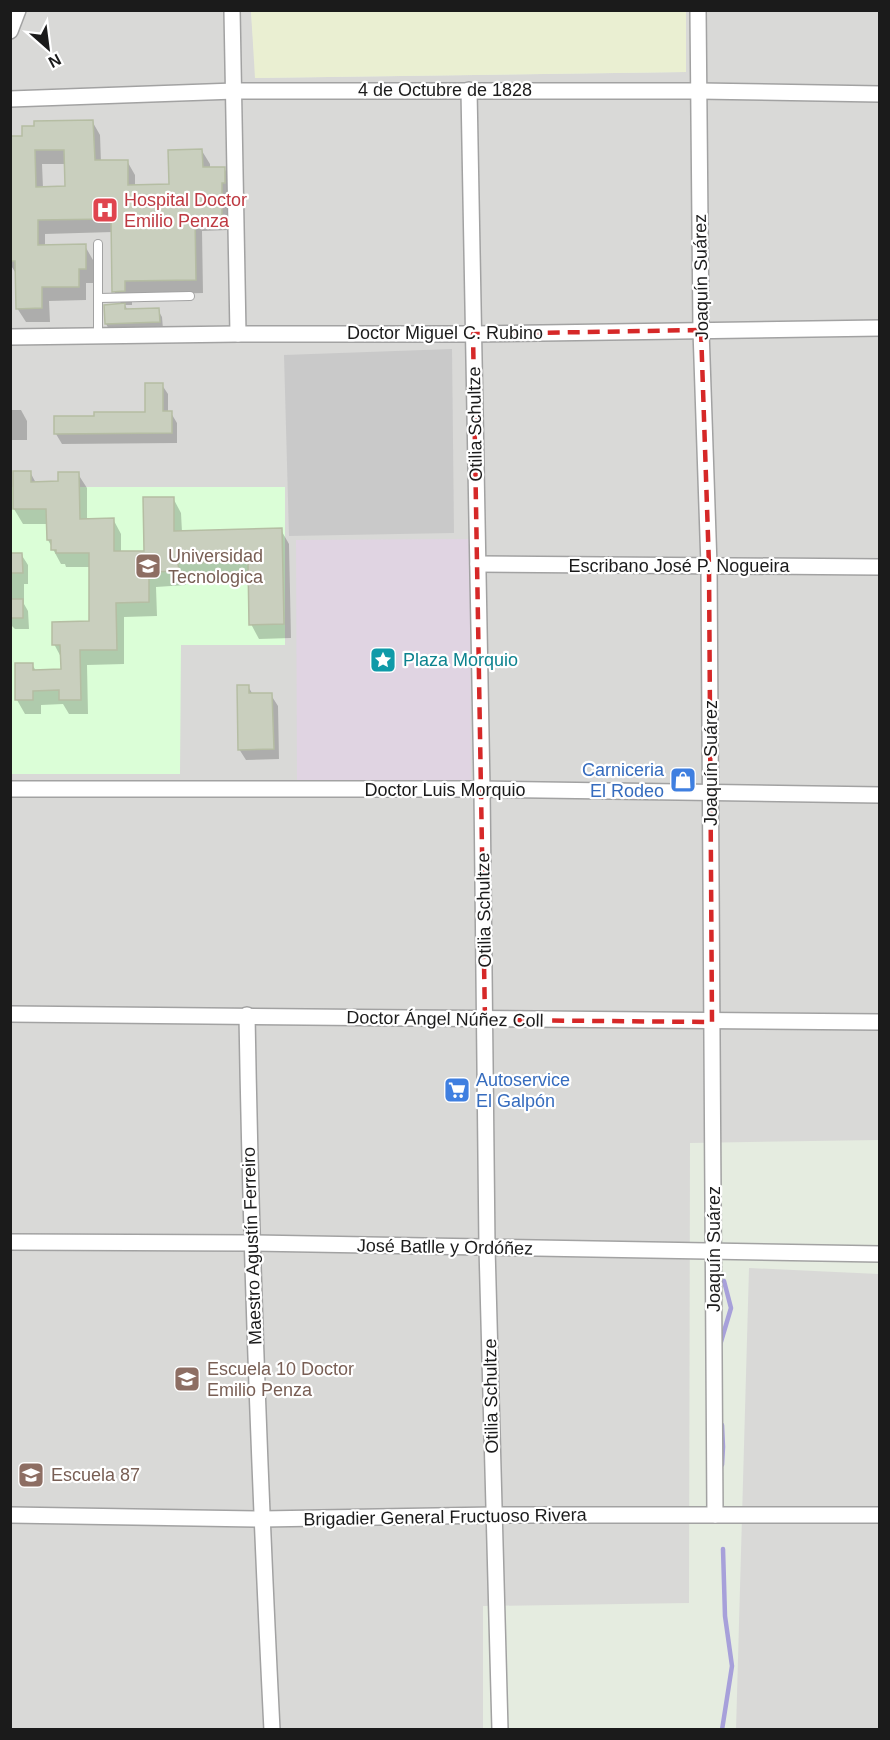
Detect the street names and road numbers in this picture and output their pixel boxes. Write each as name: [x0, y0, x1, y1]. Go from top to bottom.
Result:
street label: 4 de Octubre de 1828: [358, 80, 532, 100]
street label: Joaquín Suárez: [690, 214, 712, 340]
street label: Doctor Miguel C. Rubino: [347, 323, 543, 343]
street label: Otilia Schultze: [464, 366, 486, 482]
street label: Escribano José P. Nogueira: [569, 556, 790, 576]
street label: Joaquín Suárez: [701, 700, 721, 826]
street label: Doctor Luis Morquio: [364, 780, 526, 800]
street label: Otilia Schultze: [473, 852, 495, 968]
street label: Doctor Ángel Núñez Coll: [346, 1007, 544, 1031]
street label: Maestro Agustín Ferreiro: [239, 1147, 265, 1345]
street label: Joaquín Suárez: [704, 1186, 724, 1312]
street label: José Batlle y Ordóñez: [357, 1235, 533, 1259]
street label: Otilia Schultze: [480, 1338, 502, 1454]
street label: Brigadier General Fructuoso Rivera: [303, 1505, 588, 1529]

